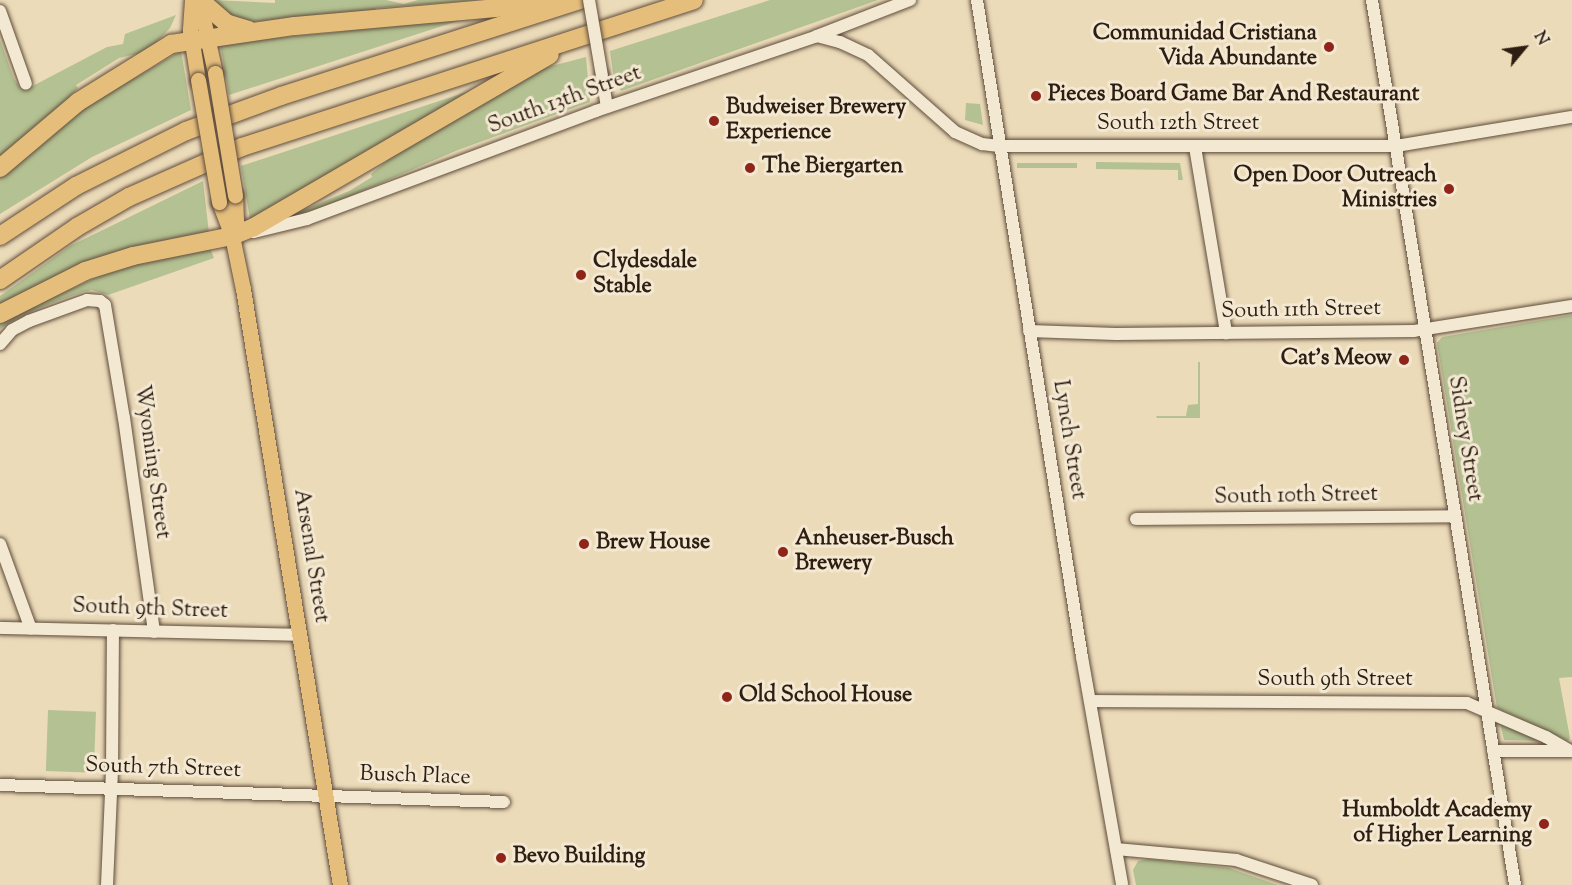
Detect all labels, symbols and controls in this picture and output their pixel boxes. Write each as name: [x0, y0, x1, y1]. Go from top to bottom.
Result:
north arrow: [1494, 18, 1554, 78]
place label: Communidad Cristiana Vida Abundante: [1093, 21, 1317, 72]
text: N: [1527, 28, 1553, 50]
marker: Communidad Cristiana Vida Abundante: [1322, 40, 1336, 54]
street label: South 13th Street: [485, 61, 645, 141]
place label: Pieces Board Game Bar And Restaurant: [1048, 83, 1419, 109]
marker: Pieces Board Game Bar And Restaurant: [1029, 89, 1043, 103]
place label: Budweiser Brewery Experience: [726, 95, 906, 146]
street label: South 12th Street: [1097, 112, 1259, 138]
marker: Budweiser Brewery Experience: [707, 114, 721, 128]
place label: The Biergarten: [762, 155, 903, 181]
marker: The Biergarten: [743, 161, 757, 175]
place label: Open Door Outreach Ministries: [1234, 163, 1437, 214]
marker: Open Door Outreach Ministries: [1442, 182, 1456, 196]
place label: Clydesdale Stable: [593, 249, 697, 300]
marker: Clydesdale Stable: [574, 268, 588, 282]
street label: South 11th Street: [1221, 296, 1381, 326]
place label: Cat's Meow: [1281, 347, 1392, 373]
marker: Cat's Meow: [1397, 353, 1411, 367]
street label: Sidney Street: [1441, 374, 1487, 504]
street label: Lynch Street: [1046, 378, 1090, 502]
street label: Wyoming Street: [127, 383, 175, 541]
street label: South 10th Street: [1214, 482, 1378, 512]
street label: Arsenal Street: [286, 487, 334, 625]
place label: Anheuser-Busch Brewery: [795, 526, 954, 578]
place label: Brew House: [596, 531, 710, 557]
marker: Brew House: [577, 537, 591, 551]
marker: Anheuser-Busch Brewery: [776, 545, 790, 559]
street label: South 9th Street: [72, 594, 228, 626]
street label: South 9th Street: [1257, 668, 1413, 694]
place label: Old School House: [739, 684, 912, 710]
marker: Old School House: [720, 690, 734, 704]
street label: South 7th Street: [85, 753, 241, 785]
street label: Busch Place: [359, 762, 471, 792]
place label: Humboldt Academy of Higher Learning: [1342, 798, 1532, 849]
marker: Humboldt Academy of Higher Learning: [1537, 817, 1551, 831]
place label: Bevo Building: [513, 845, 645, 871]
marker: Bevo Building: [494, 851, 508, 865]

